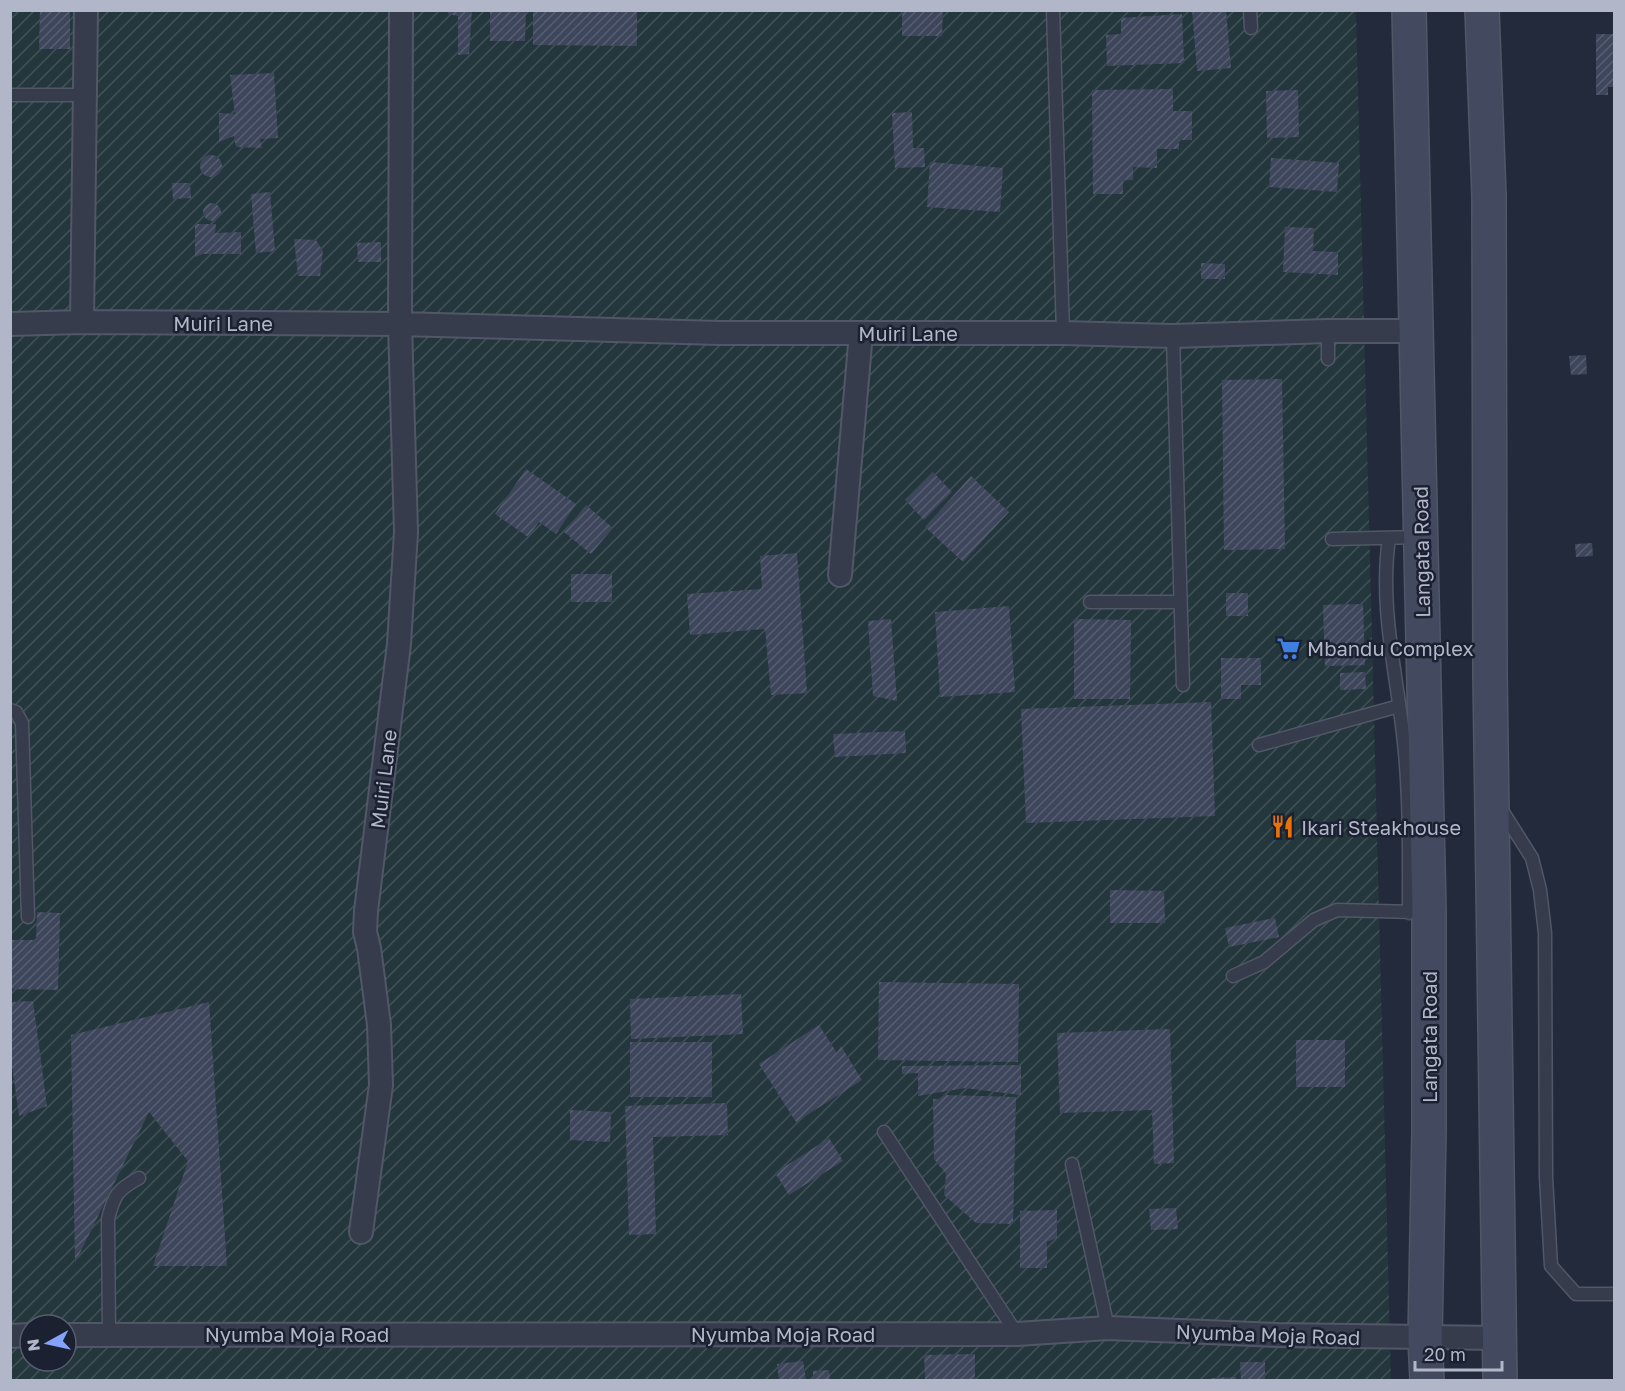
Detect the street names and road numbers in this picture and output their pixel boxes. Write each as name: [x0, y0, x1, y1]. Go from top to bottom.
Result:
street label: Muiri Lane: [173, 311, 273, 335]
street label: Muiri Lane: [858, 321, 958, 345]
street label: Langata Road: [1408, 486, 1434, 618]
street label: Muiri Lane: [365, 728, 401, 830]
street label: Langata Road: [1417, 971, 1441, 1103]
street label: Nyumba Moja Road: [1175, 1319, 1361, 1349]
street label: Nyumba Moja Road: [205, 1322, 389, 1346]
street label: Nyumba Moja Road: [691, 1322, 875, 1346]

